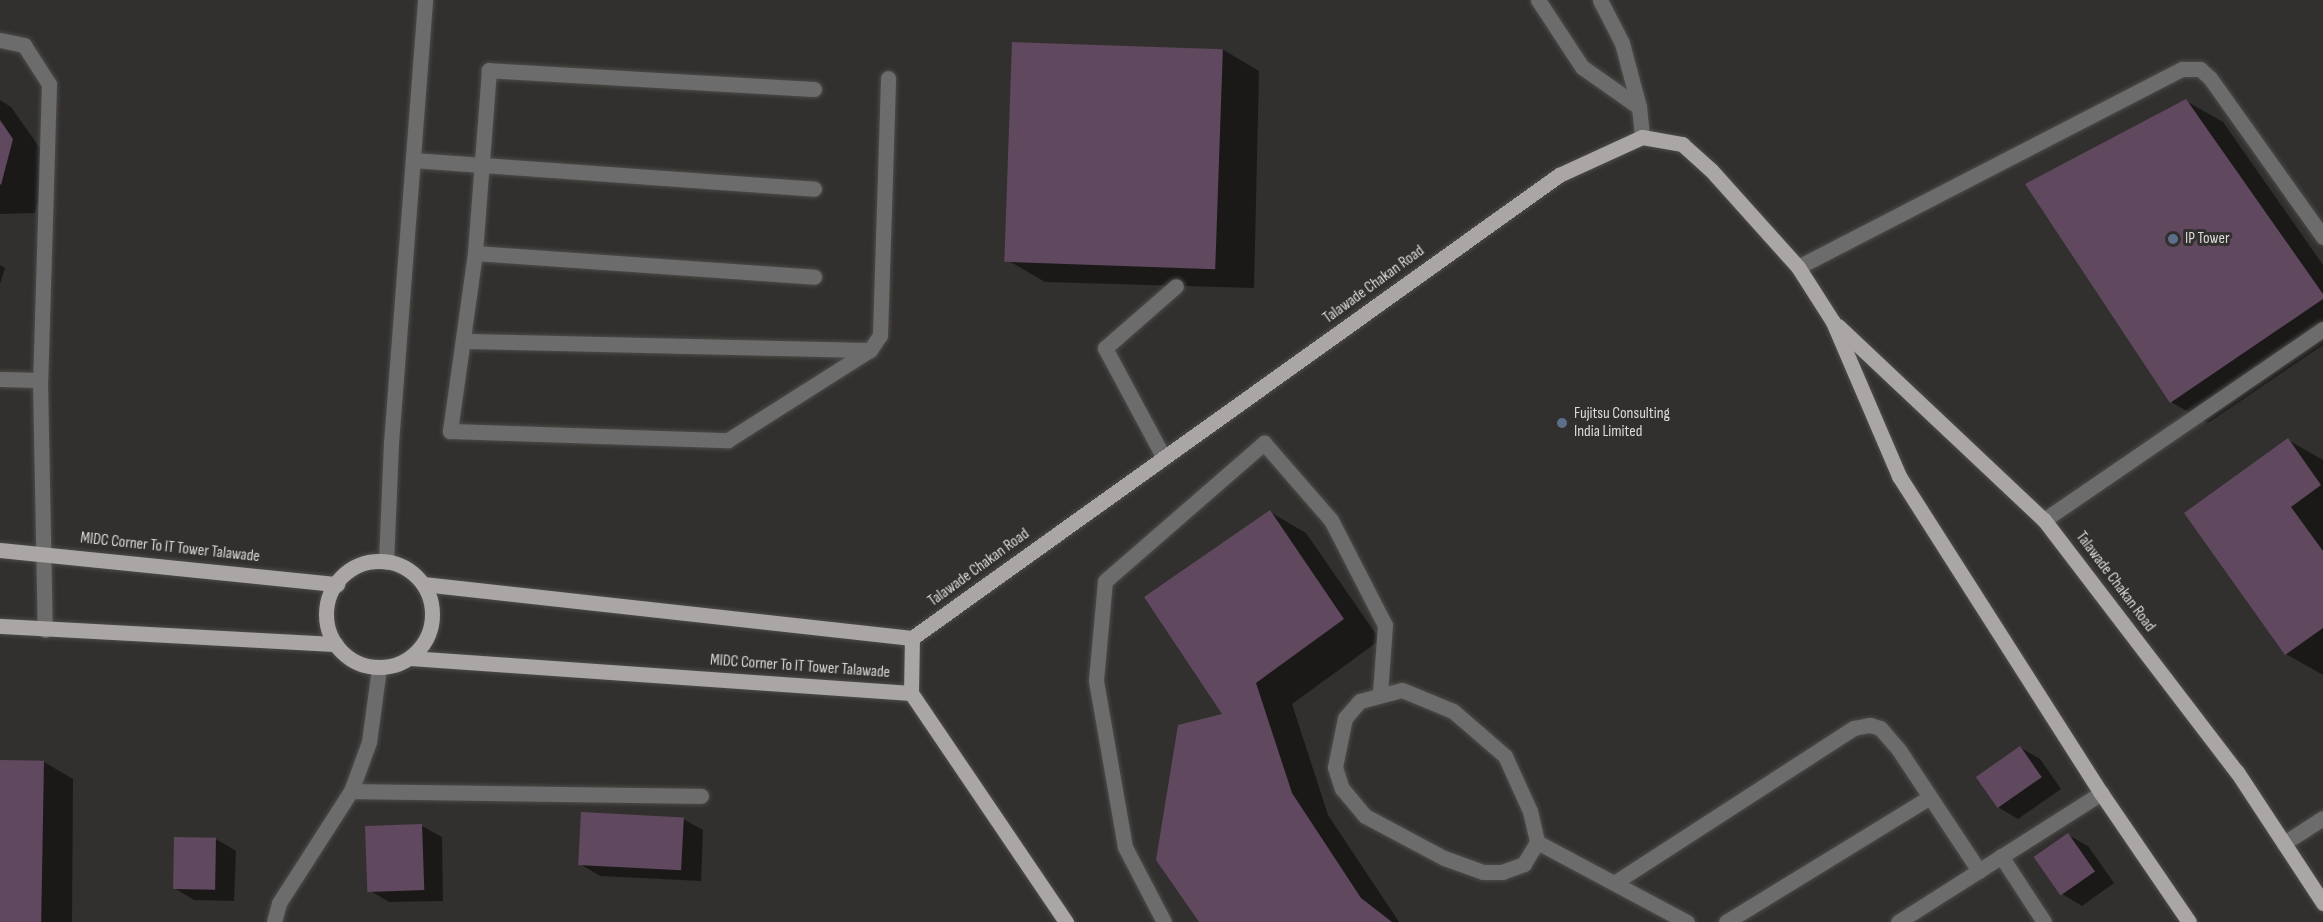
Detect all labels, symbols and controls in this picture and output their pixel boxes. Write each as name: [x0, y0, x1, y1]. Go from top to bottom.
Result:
place label: IP Tower: [2185, 229, 2229, 249]
marker: IP Tower: [2166, 232, 2180, 246]
street label: Talawade Chakan Road: [1320, 242, 1428, 328]
place label: Fujitsu Consulting India Limited: [1574, 404, 1670, 442]
marker: Fujitsu Consulting India Limited: [1555, 416, 1569, 430]
street label: Talawade Chakan Road: [925, 525, 1033, 611]
street label: Talawade Chakan Road: [2071, 528, 2159, 636]
street label: MIDC Corner To IT Tower Talawade: [79, 529, 261, 567]
street label: MIDC Corner To IT Tower Talawade: [709, 651, 891, 683]

